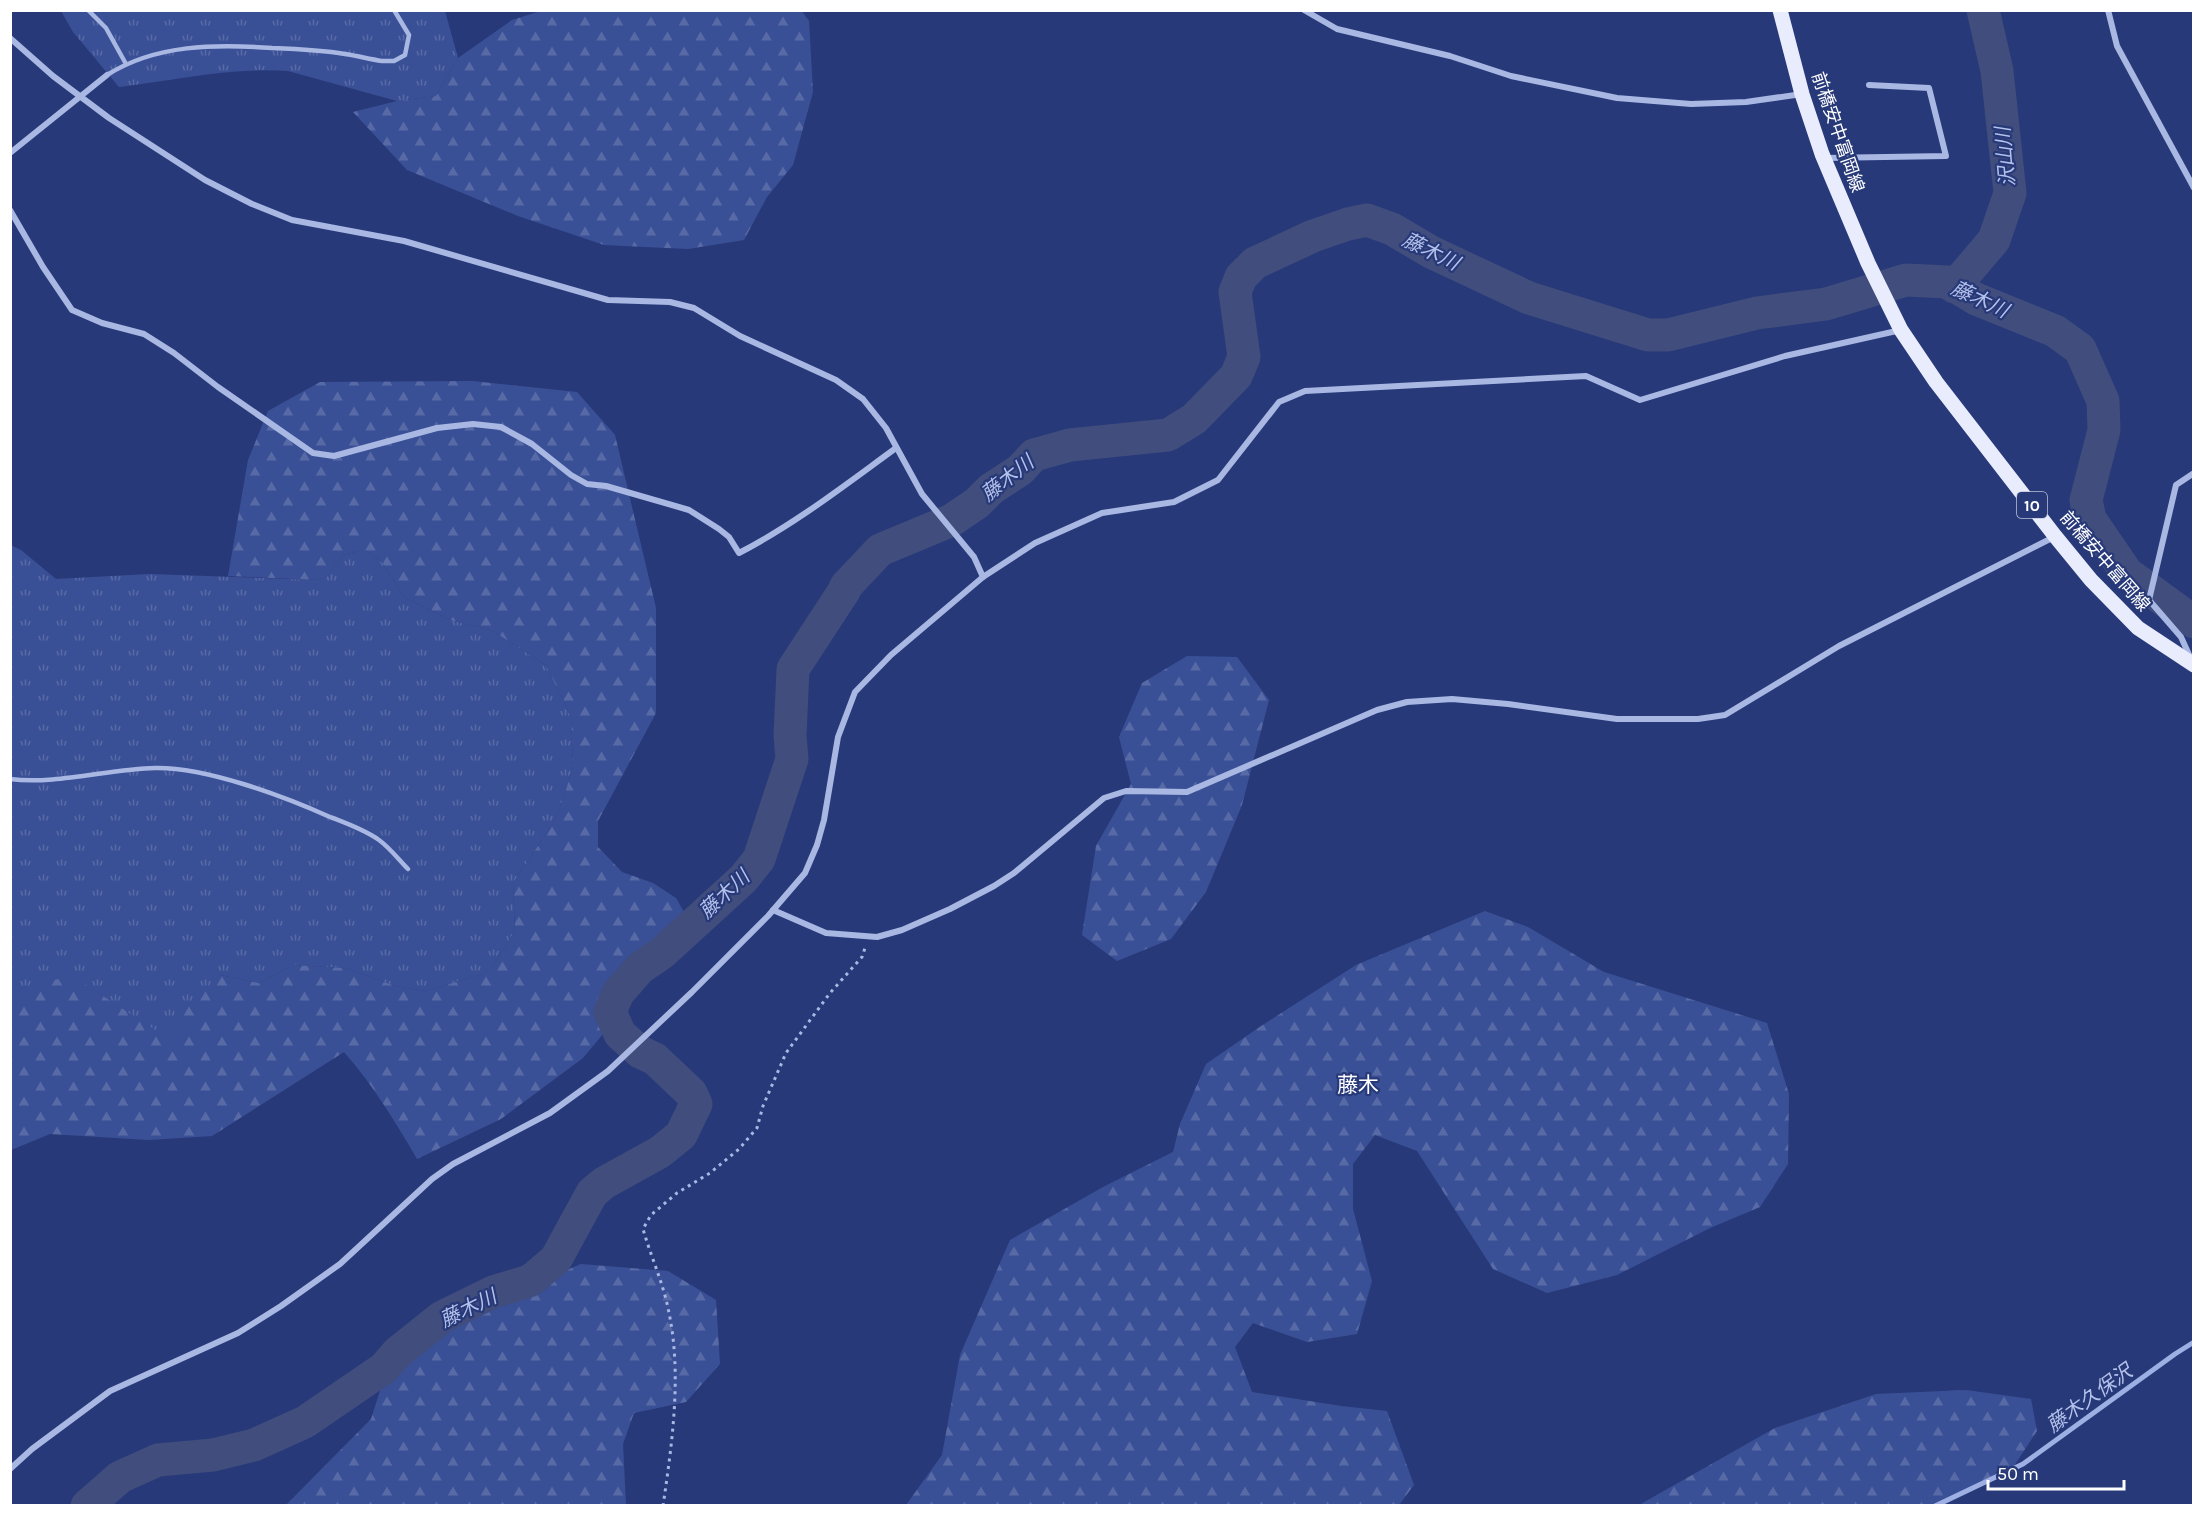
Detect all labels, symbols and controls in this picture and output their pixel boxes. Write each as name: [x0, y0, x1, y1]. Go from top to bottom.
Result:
street label: 前橋安中富岡線: [1807, 69, 1869, 195]
water label: 沢山川: [1991, 124, 2020, 188]
water label: 藤木川: [1399, 228, 1465, 276]
water label: 藤木川: [1948, 276, 2014, 323]
water label: 藤木川: [977, 450, 1040, 506]
road number: 10: [2017, 492, 2047, 518]
street label: 前橋安中富岡線: [2055, 506, 2155, 616]
water label: 藤木川: [695, 864, 756, 923]
district label: 藤木: [1337, 1073, 1379, 1097]
water label: 藤木川: [436, 1284, 502, 1332]
water label: 藤木久保沢: [2042, 1358, 2139, 1437]
scale bar: [1988, 1453, 2124, 1491]
text: 50 m: [1997, 1463, 2039, 1485]

